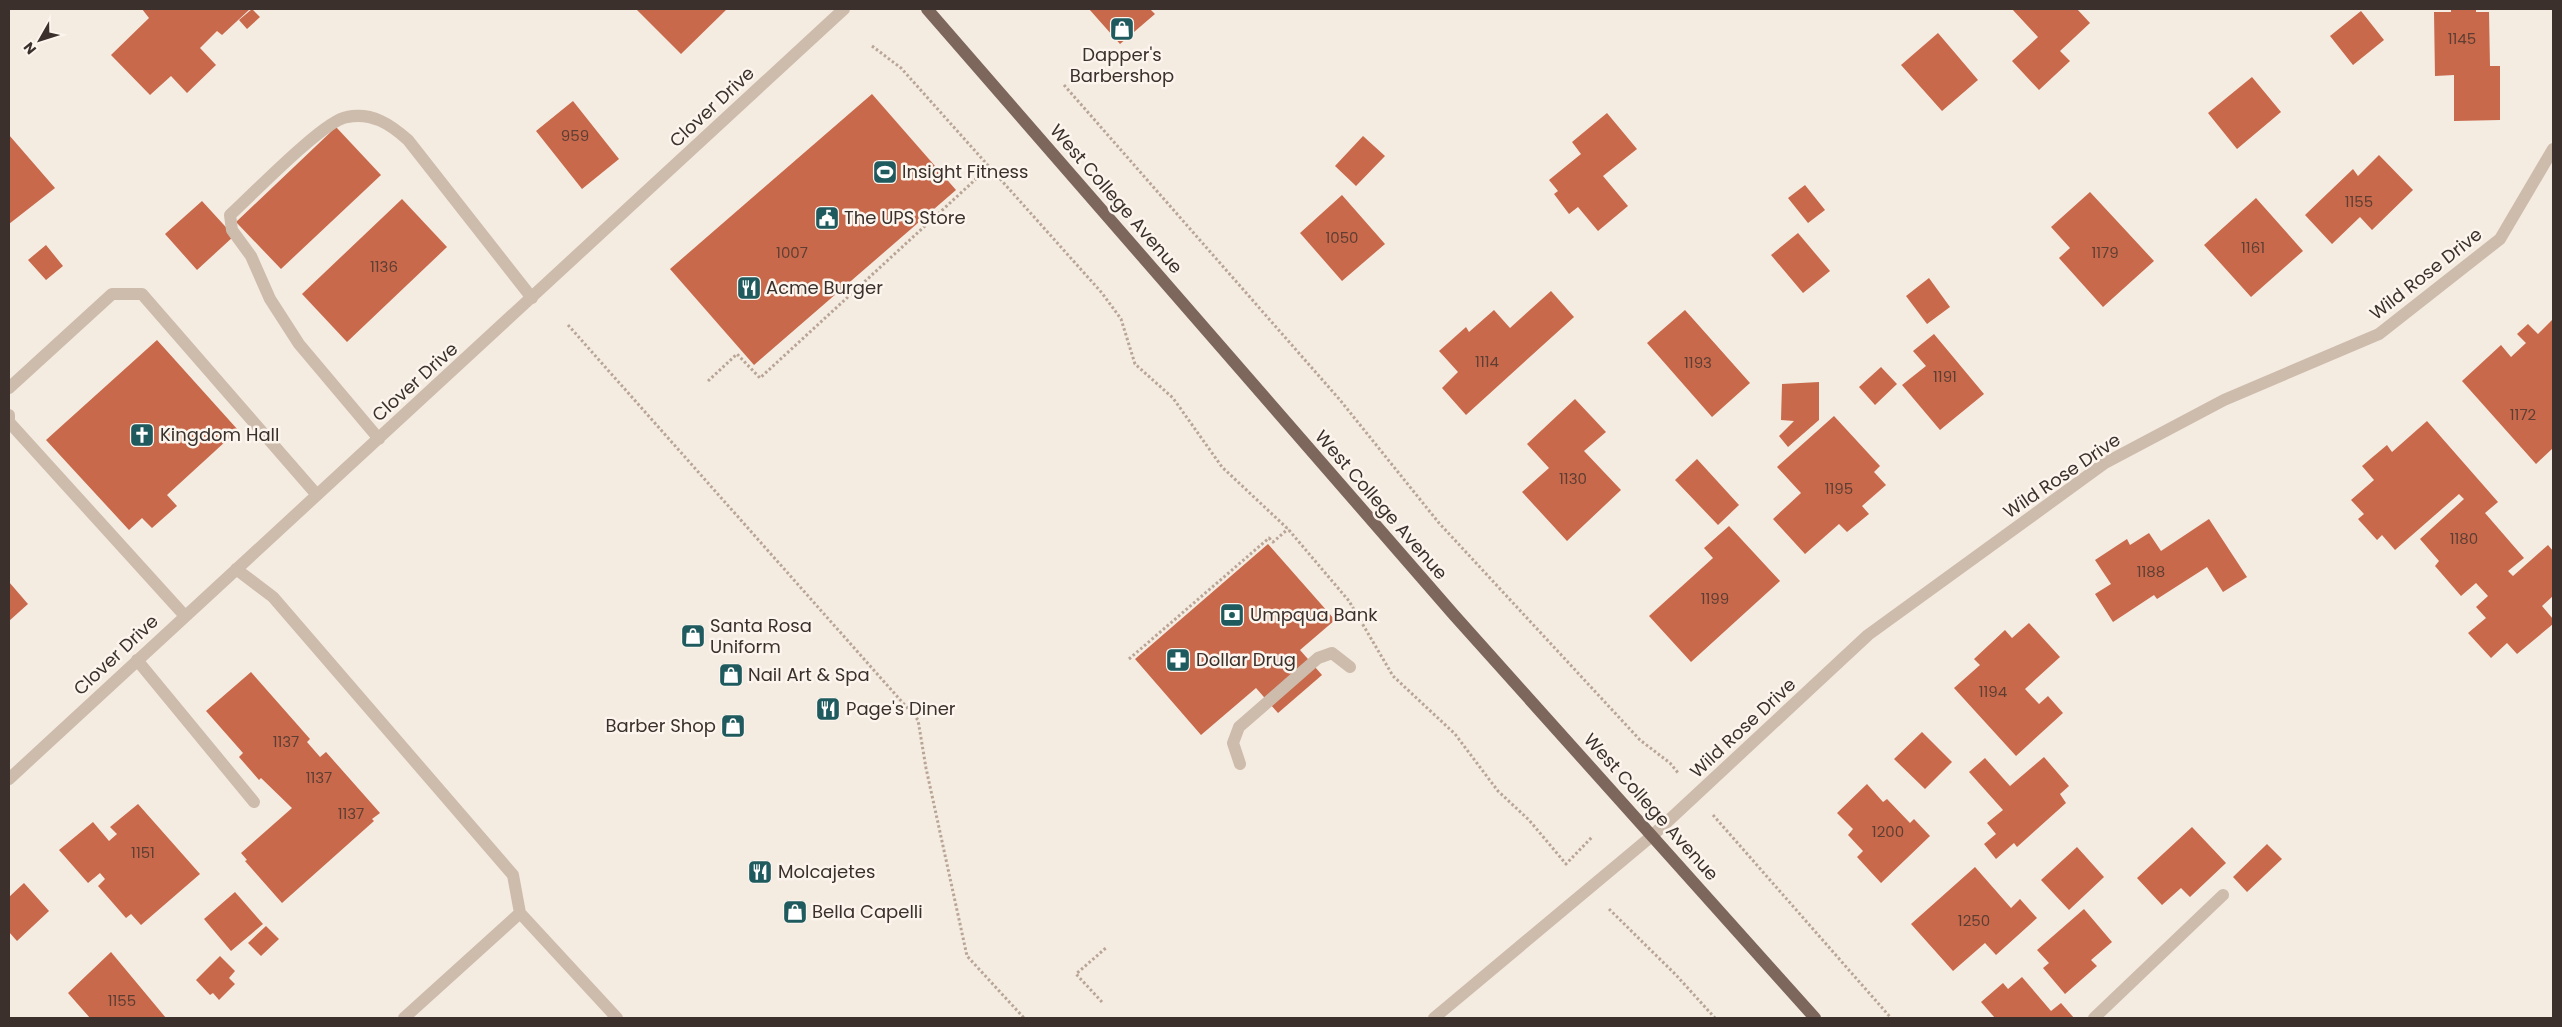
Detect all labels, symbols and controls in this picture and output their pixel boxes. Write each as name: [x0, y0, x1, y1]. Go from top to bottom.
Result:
north arrow: [15, 15, 65, 65]
shop icon: Dapper's Barbershop: [1109, 16, 1135, 42]
house number: 1145: [2448, 28, 2476, 49]
text: N: [19, 38, 41, 59]
place label: Dapper's Barbershop: [1070, 42, 1174, 88]
street label: Clover Drive: [664, 61, 760, 153]
street label: West College Avenue: [1044, 119, 1188, 279]
house number: 959: [561, 125, 589, 146]
sports icon: Insight Fitness: [872, 159, 898, 185]
place label: Insight Fitness: [902, 159, 1028, 184]
house number: 1155: [2345, 191, 2373, 212]
public building icon: The UPS Store: [814, 205, 840, 231]
place label: The UPS Store: [844, 205, 966, 230]
street label: Wild Rose Drive: [2364, 222, 2487, 325]
house number: 1050: [1325, 227, 1359, 248]
house number: 1161: [2241, 237, 2265, 258]
house number: 1007: [776, 242, 808, 263]
house number: 1179: [2091, 242, 2119, 263]
house number: 1136: [370, 256, 398, 277]
restaurant icon: Acme Burger: [736, 275, 762, 301]
place label: Acme Burger: [766, 275, 883, 300]
street label: Clover Drive: [366, 336, 463, 427]
house number: 1114: [1475, 351, 1499, 372]
house number: 1193: [1684, 352, 1712, 373]
house number: 1191: [1933, 366, 1957, 387]
house number: 1172: [2510, 404, 2536, 425]
church icon: Kingdom Hall: [129, 422, 155, 448]
place label: Kingdom Hall: [160, 422, 279, 447]
street label: West College Avenue: [1309, 425, 1453, 585]
street label: Wild Rose Drive: [1998, 427, 2125, 524]
house number: 1130: [1559, 468, 1587, 489]
house number: 1195: [1825, 478, 1853, 499]
house number: 1180: [2450, 528, 2478, 549]
house number: 1188: [2137, 561, 2165, 582]
house number: 1199: [1701, 588, 1729, 609]
bank icon: Umpqua Bank: [1219, 602, 1245, 628]
place label: Umpqua Bank: [1250, 602, 1378, 627]
street label: Clover Drive: [68, 609, 164, 701]
place label: Santa Rosa Uniform: [710, 613, 812, 659]
shop icon: Santa Rosa Uniform: [680, 623, 706, 649]
pharmacy icon: Dollar Drug: [1165, 647, 1191, 673]
place label: Dollar Drug: [1196, 647, 1296, 672]
shop icon: Nail Art & Spa: [718, 662, 744, 688]
place label: Nail Art & Spa: [748, 662, 870, 687]
street label: Wild Rose Drive: [1684, 672, 1801, 783]
house number: 1194: [1979, 681, 2007, 702]
restaurant icon: Page's Diner: [815, 696, 841, 722]
place label: Page's Diner: [846, 696, 956, 721]
place label: Barber Shop: [605, 713, 716, 738]
shop icon: Barber Shop: [720, 713, 746, 739]
street label: West College Avenue: [1578, 727, 1724, 886]
house number: 1137: [273, 731, 299, 752]
house number: 1137: [306, 767, 332, 788]
house number: 1137: [338, 803, 364, 824]
house number: 1200: [1872, 821, 1904, 842]
house number: 1151: [131, 842, 155, 863]
restaurant icon: Molcajetes: [747, 859, 773, 885]
place label: Molcajetes: [778, 859, 875, 884]
shop icon: Bella Capelli: [782, 899, 808, 925]
place label: Bella Capelli: [812, 899, 923, 924]
house number: 1250: [1958, 910, 1990, 931]
house number: 1155: [108, 990, 136, 1011]

